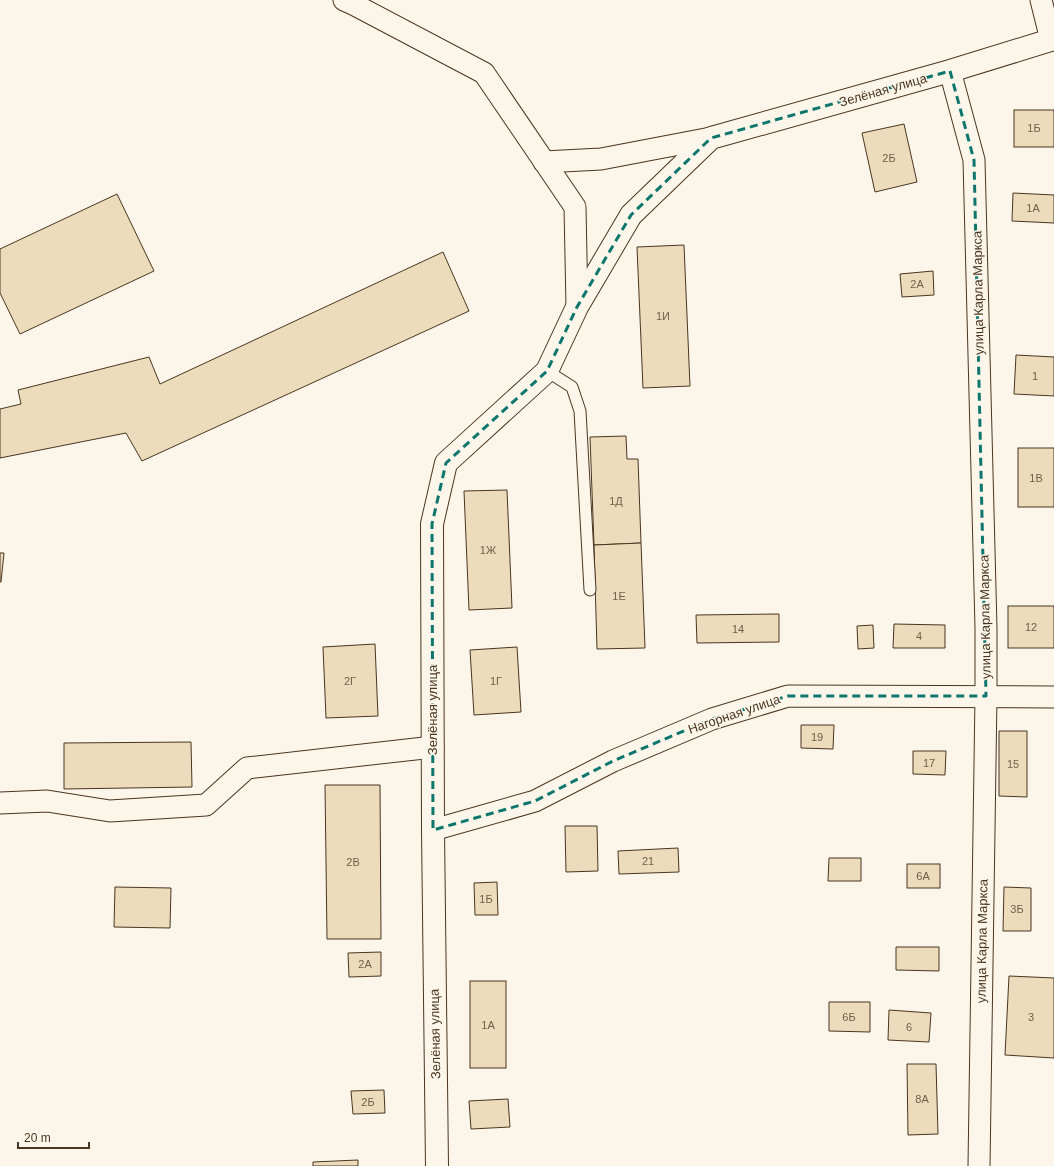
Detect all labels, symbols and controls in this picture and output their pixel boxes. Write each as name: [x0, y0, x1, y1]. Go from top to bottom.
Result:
street label: Зелёная улица: [838, 70, 929, 110]
house number: 1Б: [1027, 122, 1041, 134]
house number: 2Б: [882, 152, 896, 164]
house number: 1А: [1026, 202, 1040, 214]
street label: улица Карла Маркса: [969, 230, 987, 355]
house number: 2А: [910, 278, 924, 290]
house number: 1И: [656, 310, 670, 322]
house number: 1: [1032, 370, 1038, 382]
house number: 1В: [1029, 472, 1043, 484]
house number: 1Д: [609, 495, 623, 507]
house number: 1Ж: [480, 544, 496, 556]
street label: улица Карла Маркса: [976, 554, 994, 679]
house number: 1Е: [612, 590, 626, 602]
house number: 12: [1025, 621, 1037, 633]
house number: 14: [732, 623, 744, 635]
house number: 4: [916, 630, 922, 642]
street label: Зелёная улица: [425, 664, 440, 755]
house number: 2Г: [344, 675, 356, 687]
house number: 1Г: [490, 675, 502, 687]
street label: Нагорная улица: [686, 691, 783, 737]
house number: 19: [811, 731, 823, 743]
house number: 17: [923, 757, 935, 769]
house number: 15: [1007, 758, 1019, 770]
house number: 21: [642, 855, 654, 867]
house number: 2В: [346, 856, 360, 868]
house number: 6А: [916, 870, 930, 882]
street label: улица Карла Маркса: [973, 878, 991, 1003]
house number: 1Б: [479, 893, 493, 905]
house number: 3Б: [1010, 903, 1024, 915]
house number: 2А: [358, 958, 372, 970]
street label: Зелёная улица: [427, 988, 443, 1079]
house number: 6Б: [842, 1011, 856, 1023]
house number: 3: [1028, 1011, 1034, 1023]
house number: 1А: [481, 1019, 495, 1031]
house number: 6: [906, 1021, 912, 1033]
house number: 8А: [915, 1093, 929, 1105]
house number: 2Б: [361, 1096, 375, 1108]
scale bar: [18, 1124, 89, 1150]
text: 20 m: [24, 1131, 51, 1145]

